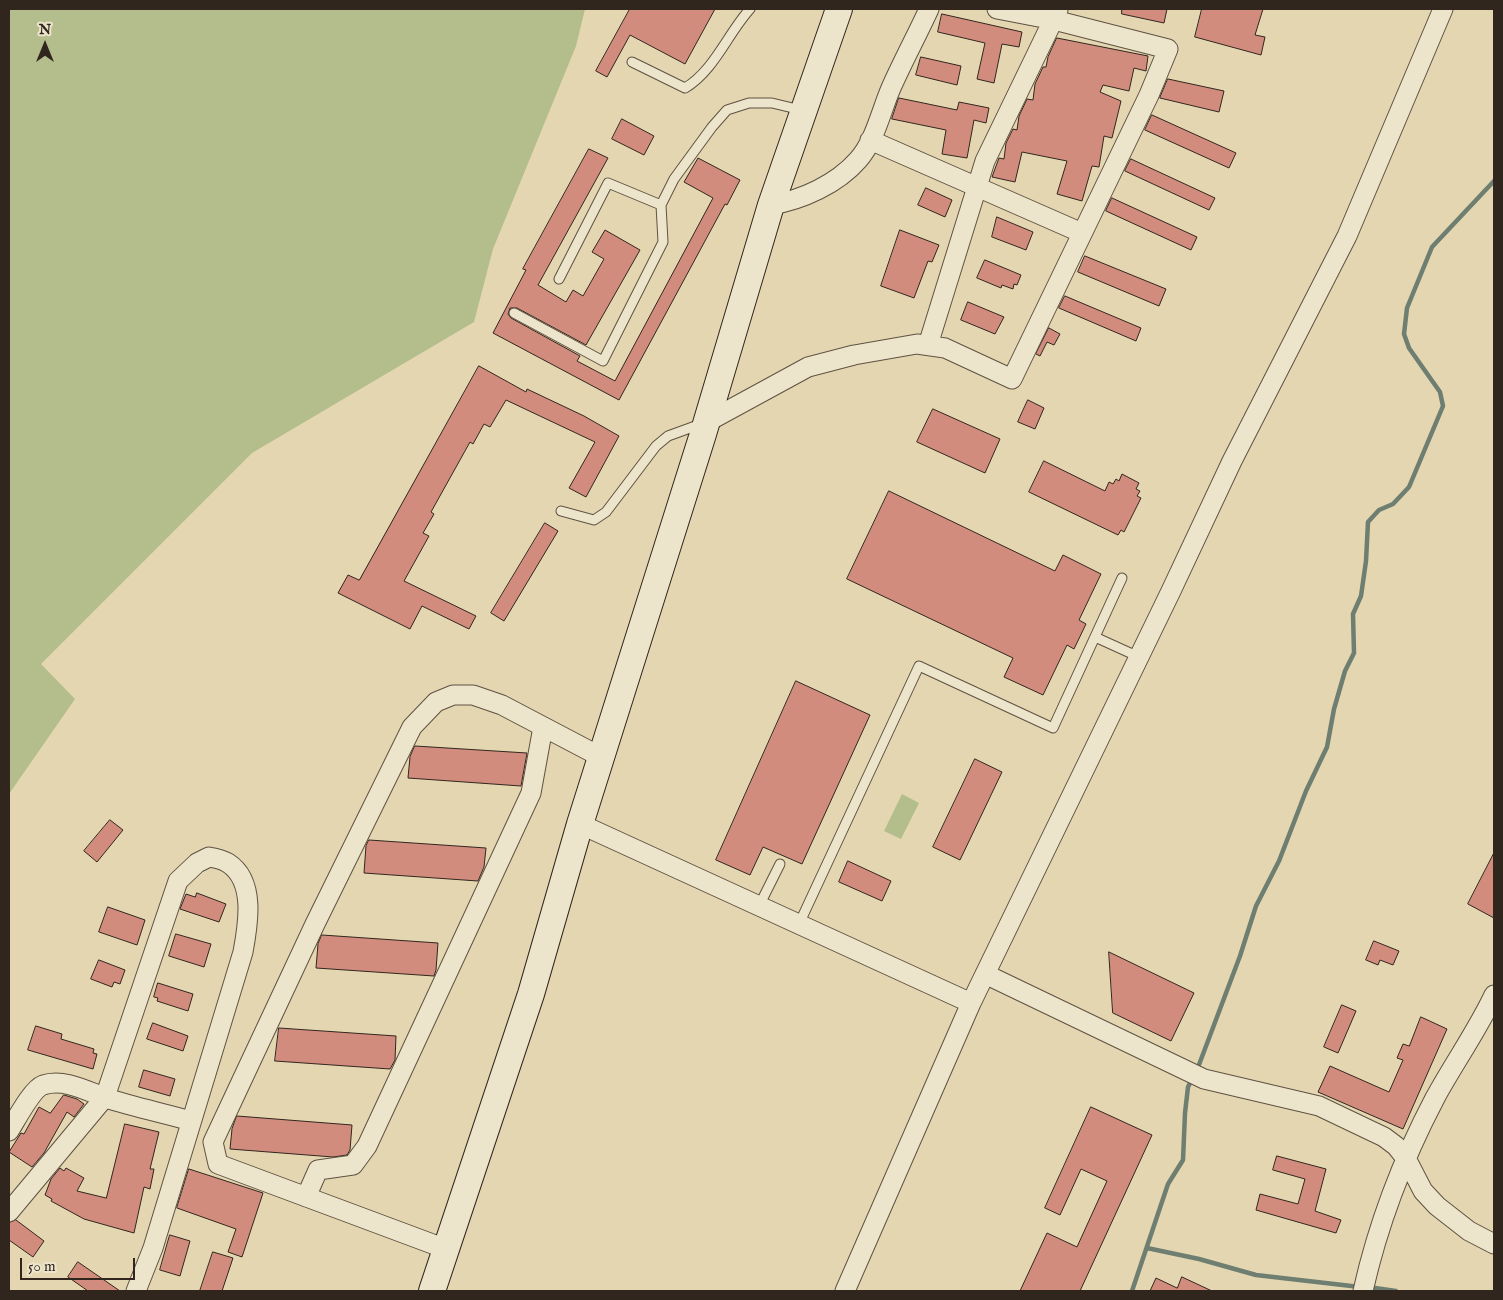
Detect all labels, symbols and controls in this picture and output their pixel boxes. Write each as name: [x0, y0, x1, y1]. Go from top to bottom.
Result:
north arrow: [20, 20, 70, 70]
text: N: [39, 21, 51, 39]
scale bar: [22, 1248, 138, 1280]
text: 50 m: [28, 1257, 56, 1276]

